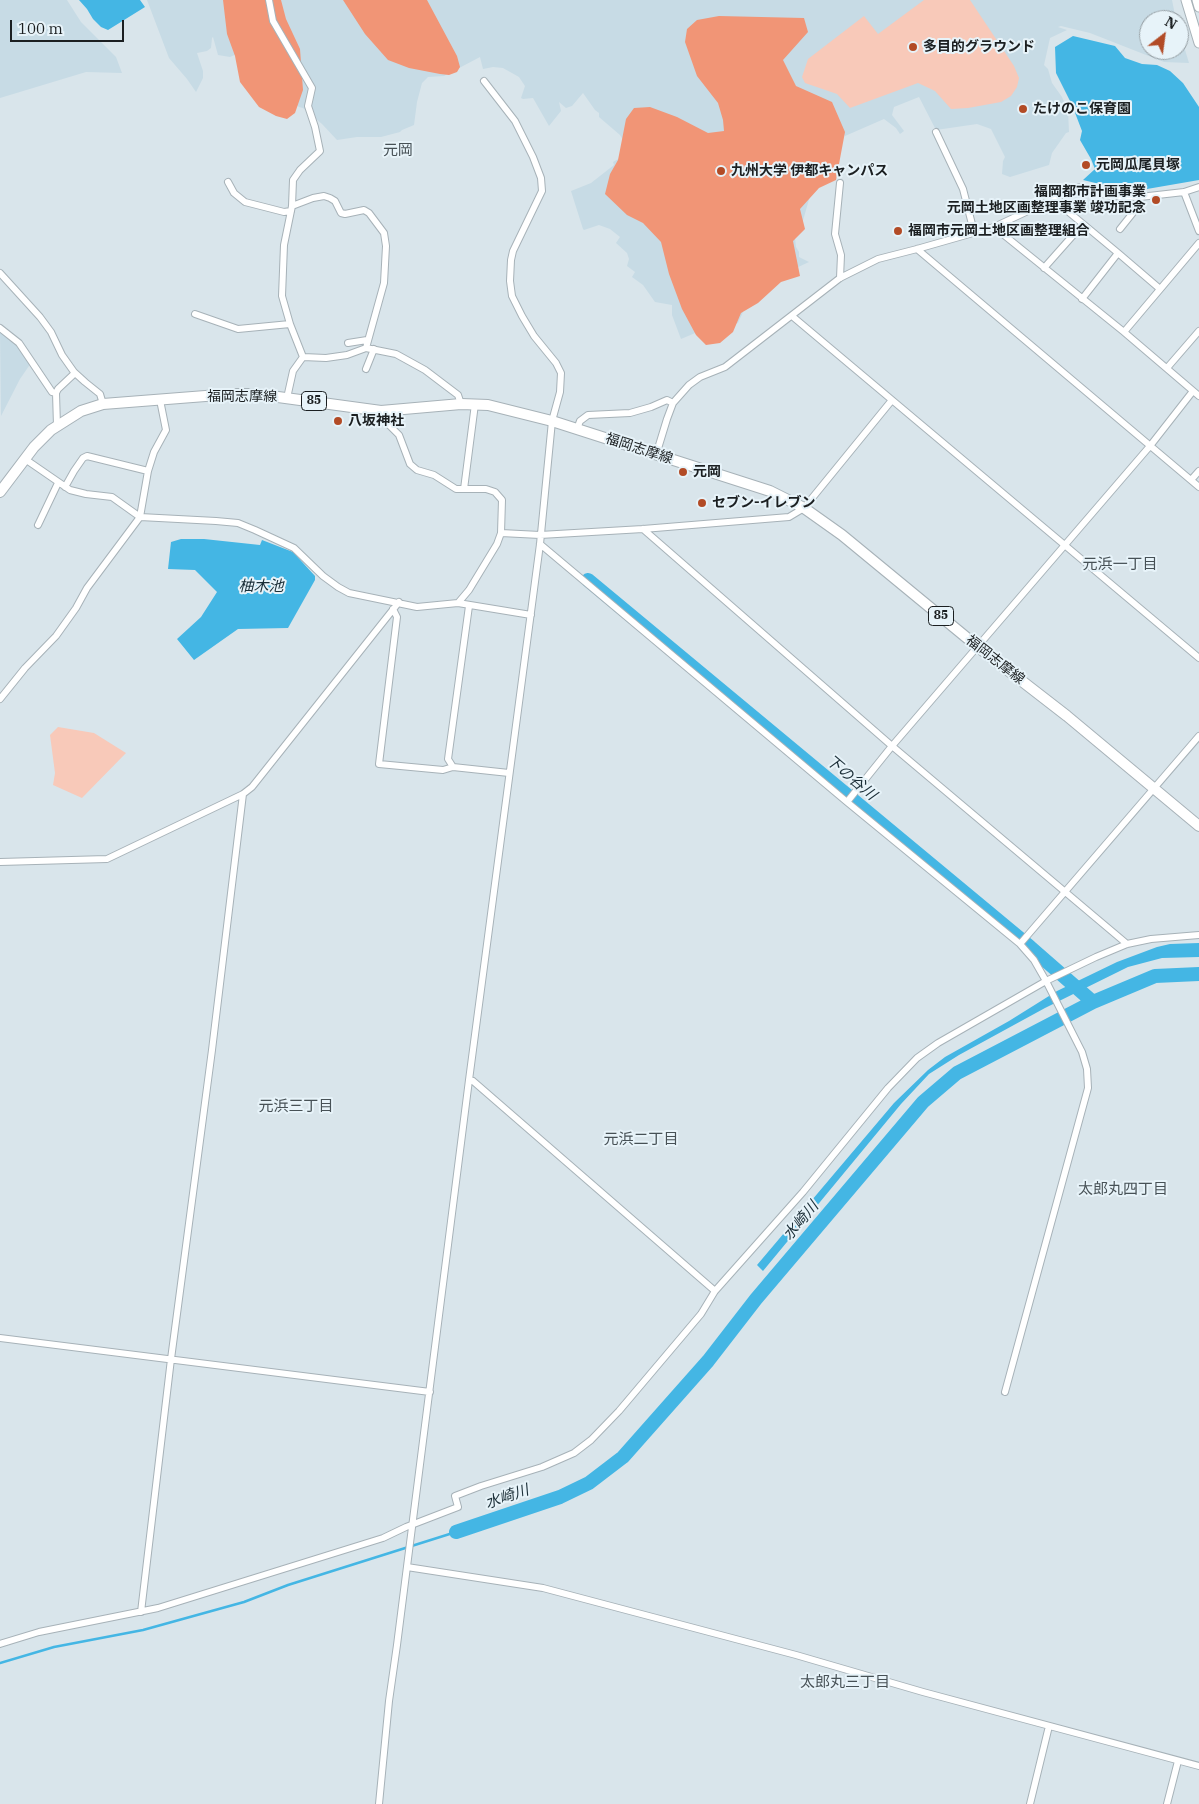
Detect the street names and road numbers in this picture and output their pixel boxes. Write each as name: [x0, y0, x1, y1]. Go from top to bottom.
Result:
street label: 福岡志摩線: [207, 389, 277, 405]
road number: 85: [302, 392, 326, 411]
street label: 福岡志摩線: [603, 430, 675, 468]
road number: 85: [928, 606, 954, 626]
street label: 福岡志摩線: [962, 632, 1028, 688]

